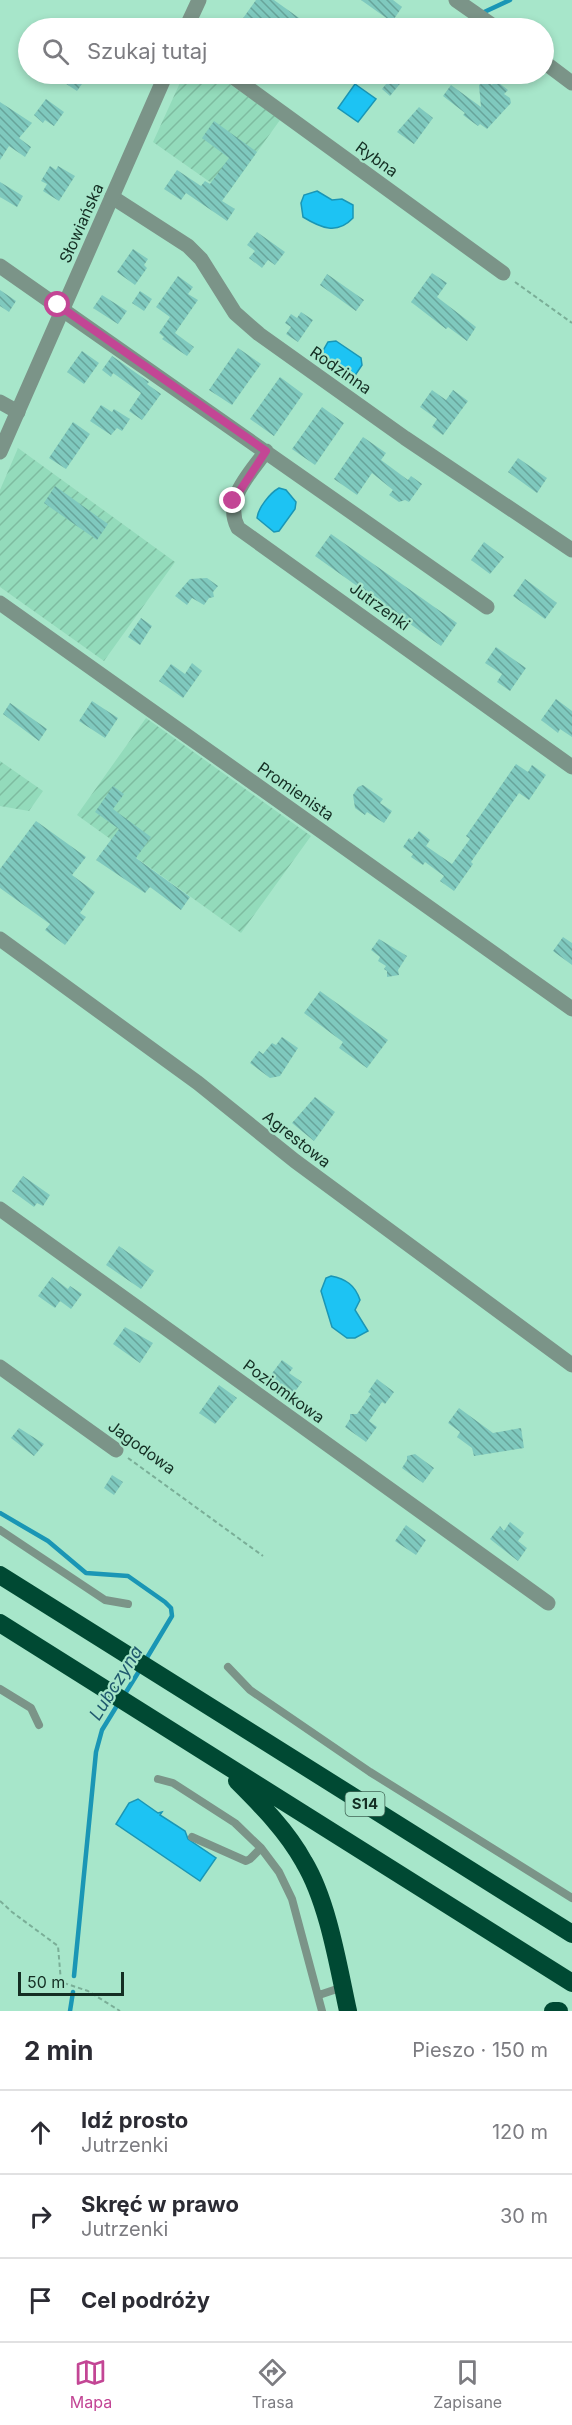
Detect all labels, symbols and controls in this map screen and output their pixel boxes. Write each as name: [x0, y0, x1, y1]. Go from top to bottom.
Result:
search box: [18, 18, 554, 84]
icon: search: [39, 35, 72, 68]
text: Szukaj tutaj: [87, 38, 207, 64]
street label: Rybna: [352, 137, 402, 181]
street label: Słowiańska: [55, 180, 107, 266]
route start: [44, 291, 70, 317]
street label: Rodzinna: [307, 342, 375, 398]
route end: [219, 487, 245, 513]
street label: Jutrzenki: [346, 577, 414, 635]
street label: Promienista: [254, 757, 338, 825]
street label: Agrestowa: [259, 1106, 335, 1172]
street label: Poziomkowa: [239, 1355, 329, 1427]
street label: Jagodowa: [104, 1416, 180, 1478]
water label: Lubczyna: [85, 1642, 147, 1724]
road number: S14: [346, 1792, 385, 1816]
scale bar: [18, 1969, 124, 1996]
text: 50 m: [27, 1972, 65, 1992]
text: 2 min: [24, 2035, 94, 2066]
text: Pieszo · 150 m: [412, 2038, 548, 2062]
text: Idź prosto: [81, 2107, 188, 2133]
icon: ahead: [24, 2116, 57, 2149]
text: 120 m: [492, 2120, 548, 2144]
text: Jutrzenki: [81, 2133, 168, 2157]
text: Skręć w prawo: [81, 2191, 239, 2217]
icon: right: [24, 2200, 57, 2233]
text: 30 m: [500, 2204, 548, 2228]
text: Jutrzenki: [81, 2217, 168, 2241]
icon: arrive: [24, 2284, 57, 2317]
text: Cel podróży: [81, 2287, 210, 2313]
tab: Mapa: [70, 2356, 112, 2412]
tab: Trasa: [252, 2356, 294, 2412]
tab: Zapisane: [433, 2356, 502, 2412]

